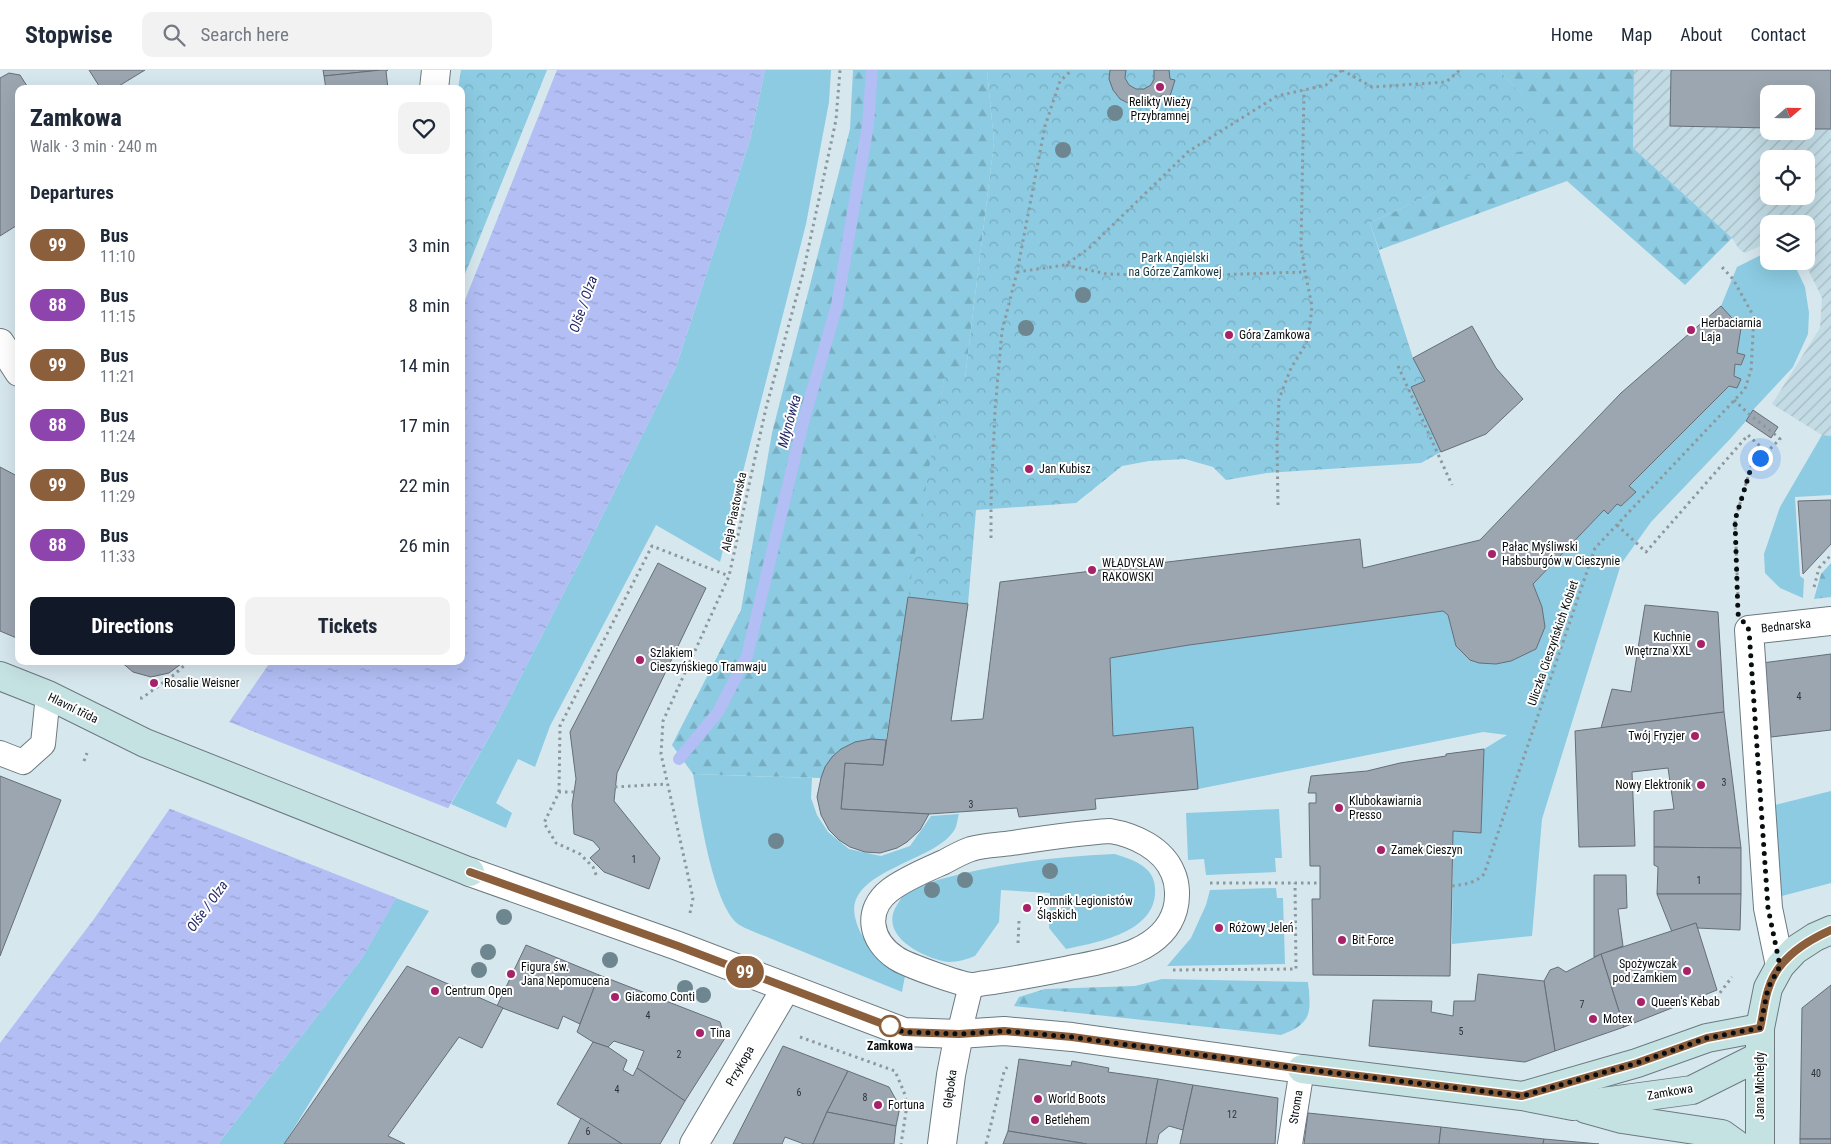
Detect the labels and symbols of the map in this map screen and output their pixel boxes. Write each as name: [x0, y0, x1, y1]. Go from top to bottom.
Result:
marker: Relikty Wieży Przybramnej: [1154, 81, 1166, 93]
north arrow: [1760, 85, 1815, 140]
place label: Relikty Wieży Przybramnej: [1129, 95, 1191, 123]
park label: Park Angielski na Górze Zamkowej: [1128, 251, 1222, 279]
water label: Olše / Olza: [566, 274, 600, 334]
place label: Herbaciarnia Laja: [1701, 316, 1762, 344]
marker: Herbaciarnia Laja: [1685, 324, 1697, 336]
place label: Góra Zamkowa: [1239, 328, 1310, 342]
marker: Góra Zamkowa: [1223, 329, 1235, 341]
water label: Młynówka: [774, 393, 804, 449]
your location: [1748, 446, 1773, 471]
place label: Jan Kubisz: [1039, 462, 1091, 476]
marker: Jan Kubisz: [1023, 463, 1035, 475]
street label: Aleja Piastowska: [719, 471, 749, 553]
place label: Pałac Myśliwski Habsburgów w Cieszynie: [1502, 540, 1620, 568]
marker: Pałac Myśliwski Habsburgów w Cieszynie: [1486, 548, 1498, 560]
place label: WŁADYSŁAW RAKOWSKI: [1102, 556, 1164, 584]
marker: WŁADYSŁAW RAKOWSKI: [1086, 564, 1098, 576]
street label: Uliczka Cieszyńskich Kobiet: [1525, 578, 1581, 708]
street label: Bednarska: [1760, 616, 1812, 636]
place label: Kuchnie Wnętrzna XXL: [1625, 630, 1691, 658]
marker: Kuchnie Wnętrzna XXL: [1695, 638, 1707, 650]
place label: Szlakiem Cieszyńskiego Tramwaju: [650, 646, 767, 674]
marker: Szlakiem Cieszyńskiego Tramwaju: [634, 654, 646, 666]
place label: Rosalie Weisner: [164, 676, 240, 690]
marker: Rosalie Weisner: [148, 677, 160, 689]
street label: Hlavní třída: [46, 690, 101, 726]
house number: 4: [1797, 691, 1802, 702]
place label: Twój Fryzjer: [1628, 729, 1685, 743]
marker: Twój Fryzjer: [1689, 730, 1701, 742]
house number: 3: [1722, 777, 1727, 788]
place label: Nowy Elektronik: [1615, 778, 1692, 792]
marker: Nowy Elektronik: [1695, 779, 1707, 791]
place label: Klubokawiarnia Presso: [1349, 794, 1422, 822]
house number: 3: [969, 799, 974, 810]
marker: Klubokawiarnia Presso: [1333, 802, 1345, 814]
place label: Zamek Cieszyn: [1391, 843, 1463, 857]
marker: Zamek Cieszyn: [1375, 844, 1387, 856]
house number: 1: [632, 854, 636, 865]
house number: 1: [1697, 875, 1701, 886]
water label: Olše / Olza: [183, 877, 231, 935]
place label: Pomnik Legionistów Śląskich: [1037, 894, 1133, 922]
marker: Pomnik Legionistów Śląskich: [1021, 902, 1033, 914]
place label: Różowy Jeleń: [1229, 921, 1294, 935]
marker: Różowy Jeleń: [1213, 922, 1225, 934]
place label: Bit Force: [1352, 933, 1394, 947]
marker: Bit Force: [1336, 934, 1348, 946]
line badge: 99: [722, 956, 768, 988]
place label: Spożywczak pod Zamkiem: [1612, 957, 1678, 985]
place label: Figura św. Jana Nepomucena: [521, 960, 610, 988]
marker: Spożywczak pod Zamkiem: [1681, 965, 1693, 977]
marker: Figura św. Jana Nepomucena: [505, 968, 517, 980]
place label: Centrum Open: [445, 984, 513, 998]
marker: Centrum Open: [429, 985, 441, 997]
place label: Giacomo Conti: [625, 990, 695, 1004]
marker: Giacomo Conti: [609, 991, 621, 1003]
place label: Queen's Kebab: [1651, 995, 1720, 1009]
marker: Queen's Kebab: [1635, 996, 1647, 1008]
house number: 7: [1580, 999, 1585, 1010]
house number: 4: [646, 1010, 651, 1021]
place label: Motex: [1603, 1012, 1633, 1026]
marker: Motex: [1587, 1013, 1599, 1025]
marker: Zamkowa: [879, 1015, 901, 1037]
place label: Tina: [710, 1026, 731, 1040]
house number: 5: [1459, 1026, 1464, 1037]
marker: Tina: [694, 1027, 706, 1039]
place label: Zamkowa: [867, 1039, 913, 1053]
street label: Przykopa: [723, 1043, 757, 1088]
house number: 2: [677, 1049, 682, 1060]
street label: Jana Michejdy: [1753, 1052, 1767, 1120]
house number: 40: [1811, 1068, 1821, 1079]
street label: Głęboka: [940, 1069, 960, 1109]
street label: Zamkowa: [1646, 1081, 1694, 1103]
house number: 4: [615, 1084, 620, 1095]
house number: 6: [797, 1087, 802, 1098]
street label: Stroma: [1286, 1089, 1306, 1125]
house number: 8: [863, 1092, 868, 1103]
place label: World Boots: [1048, 1092, 1106, 1106]
marker: World Boots: [1032, 1093, 1044, 1105]
place label: Fortuna: [888, 1098, 925, 1112]
marker: Fortuna: [872, 1099, 884, 1111]
house number: 12: [1227, 1109, 1237, 1120]
place label: Betlehem: [1045, 1113, 1090, 1127]
marker: Betlehem: [1029, 1114, 1041, 1126]
house number: 6: [586, 1126, 591, 1137]

